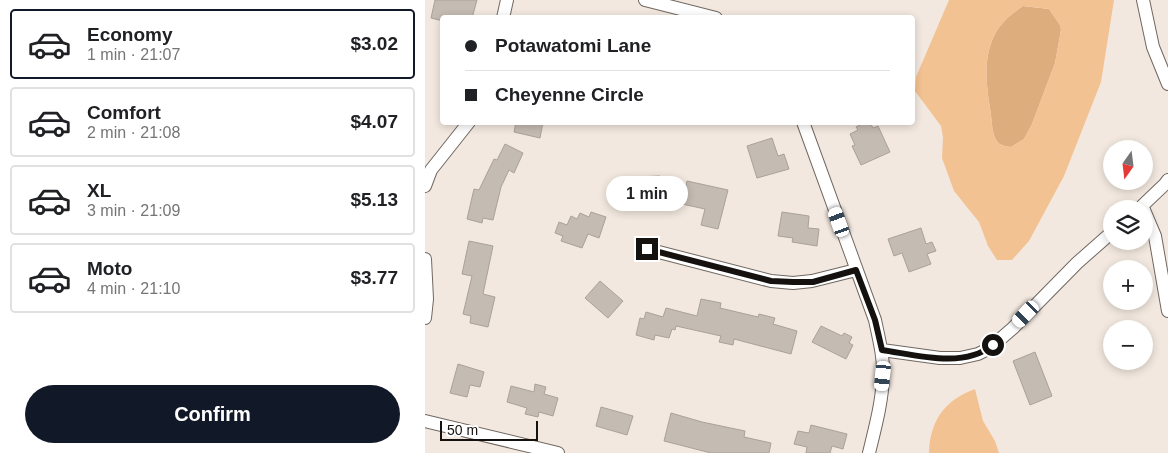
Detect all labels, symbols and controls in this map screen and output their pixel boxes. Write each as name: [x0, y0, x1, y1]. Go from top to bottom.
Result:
icon: car: [27, 22, 72, 67]
text: Economy: [87, 24, 173, 45]
text: $3.02: [350, 33, 398, 54]
text: Potawatomi Lane: [495, 35, 651, 56]
text: 1 min · 21:07: [87, 46, 180, 63]
text: Cheyenne Circle: [495, 84, 644, 105]
icon: car: [27, 100, 72, 145]
text: Comfort: [87, 102, 161, 123]
text: $4.07: [350, 111, 398, 132]
text: 2 min · 21:08: [87, 124, 180, 141]
north arrow: [1103, 140, 1153, 190]
map controls: [1103, 140, 1153, 370]
callout: 1 min: [606, 176, 688, 212]
icon: car: [27, 178, 72, 223]
text: XL: [87, 180, 111, 201]
text: 1 min: [626, 185, 668, 202]
text: $5.13: [350, 189, 398, 210]
button: layers: [1103, 200, 1153, 250]
text: 3 min · 21:09: [87, 202, 180, 219]
car: [826, 205, 851, 239]
route end: [636, 238, 658, 260]
icon: car: [27, 256, 72, 301]
text: Moto: [87, 258, 132, 279]
button: +: [1103, 260, 1153, 310]
text: $3.77: [350, 267, 398, 288]
text: 4 min · 21:10: [87, 280, 180, 297]
car: [1010, 298, 1041, 330]
button: −: [1103, 320, 1153, 370]
route start: [982, 334, 1004, 356]
car: [873, 360, 892, 392]
button: Confirm: [25, 385, 400, 443]
scale bar: [440, 418, 537, 441]
text: 50 m: [447, 422, 478, 438]

